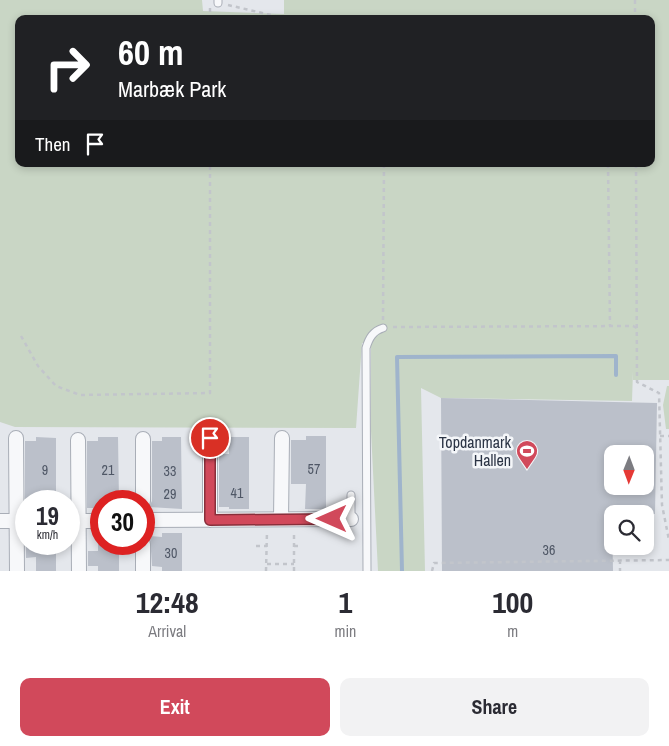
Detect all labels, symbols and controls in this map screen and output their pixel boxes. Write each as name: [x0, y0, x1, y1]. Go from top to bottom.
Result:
text: 60 m: [118, 29, 183, 76]
icon: right: [35, 35, 100, 100]
text: Marbæk Park: [118, 74, 226, 104]
icon: arrive: [81, 130, 109, 158]
text: Then: [35, 131, 71, 157]
pin: [189, 417, 231, 459]
icon: arrive: [196, 424, 224, 452]
place label: Topdanmark Hallen: [439, 431, 511, 471]
sports icon: Topdanmark Hallen: [515, 439, 539, 470]
north arrow: [604, 445, 654, 495]
map controls: [604, 445, 654, 555]
house number: 57: [308, 460, 320, 478]
house number: 9: [42, 461, 48, 479]
house number: 21: [102, 461, 115, 479]
house number: 33: [164, 462, 176, 480]
house number: 41: [231, 484, 244, 502]
house number: 29: [164, 485, 176, 503]
speed limit sign: 30: [90, 490, 155, 555]
position arrow: [305, 492, 357, 544]
text: 19: [36, 499, 59, 533]
button: search: [604, 505, 654, 555]
text: km/h: [37, 527, 58, 543]
house number: 36: [543, 541, 555, 559]
house number: 30: [165, 544, 177, 562]
text: 12:48: [136, 582, 199, 622]
text: 1: [339, 582, 352, 622]
text: 100: [492, 582, 533, 622]
text: Arrival: [148, 620, 186, 642]
text: min: [334, 620, 356, 642]
text: m: [507, 620, 518, 642]
button: Exit: [20, 678, 330, 736]
button: Share: [340, 678, 649, 736]

